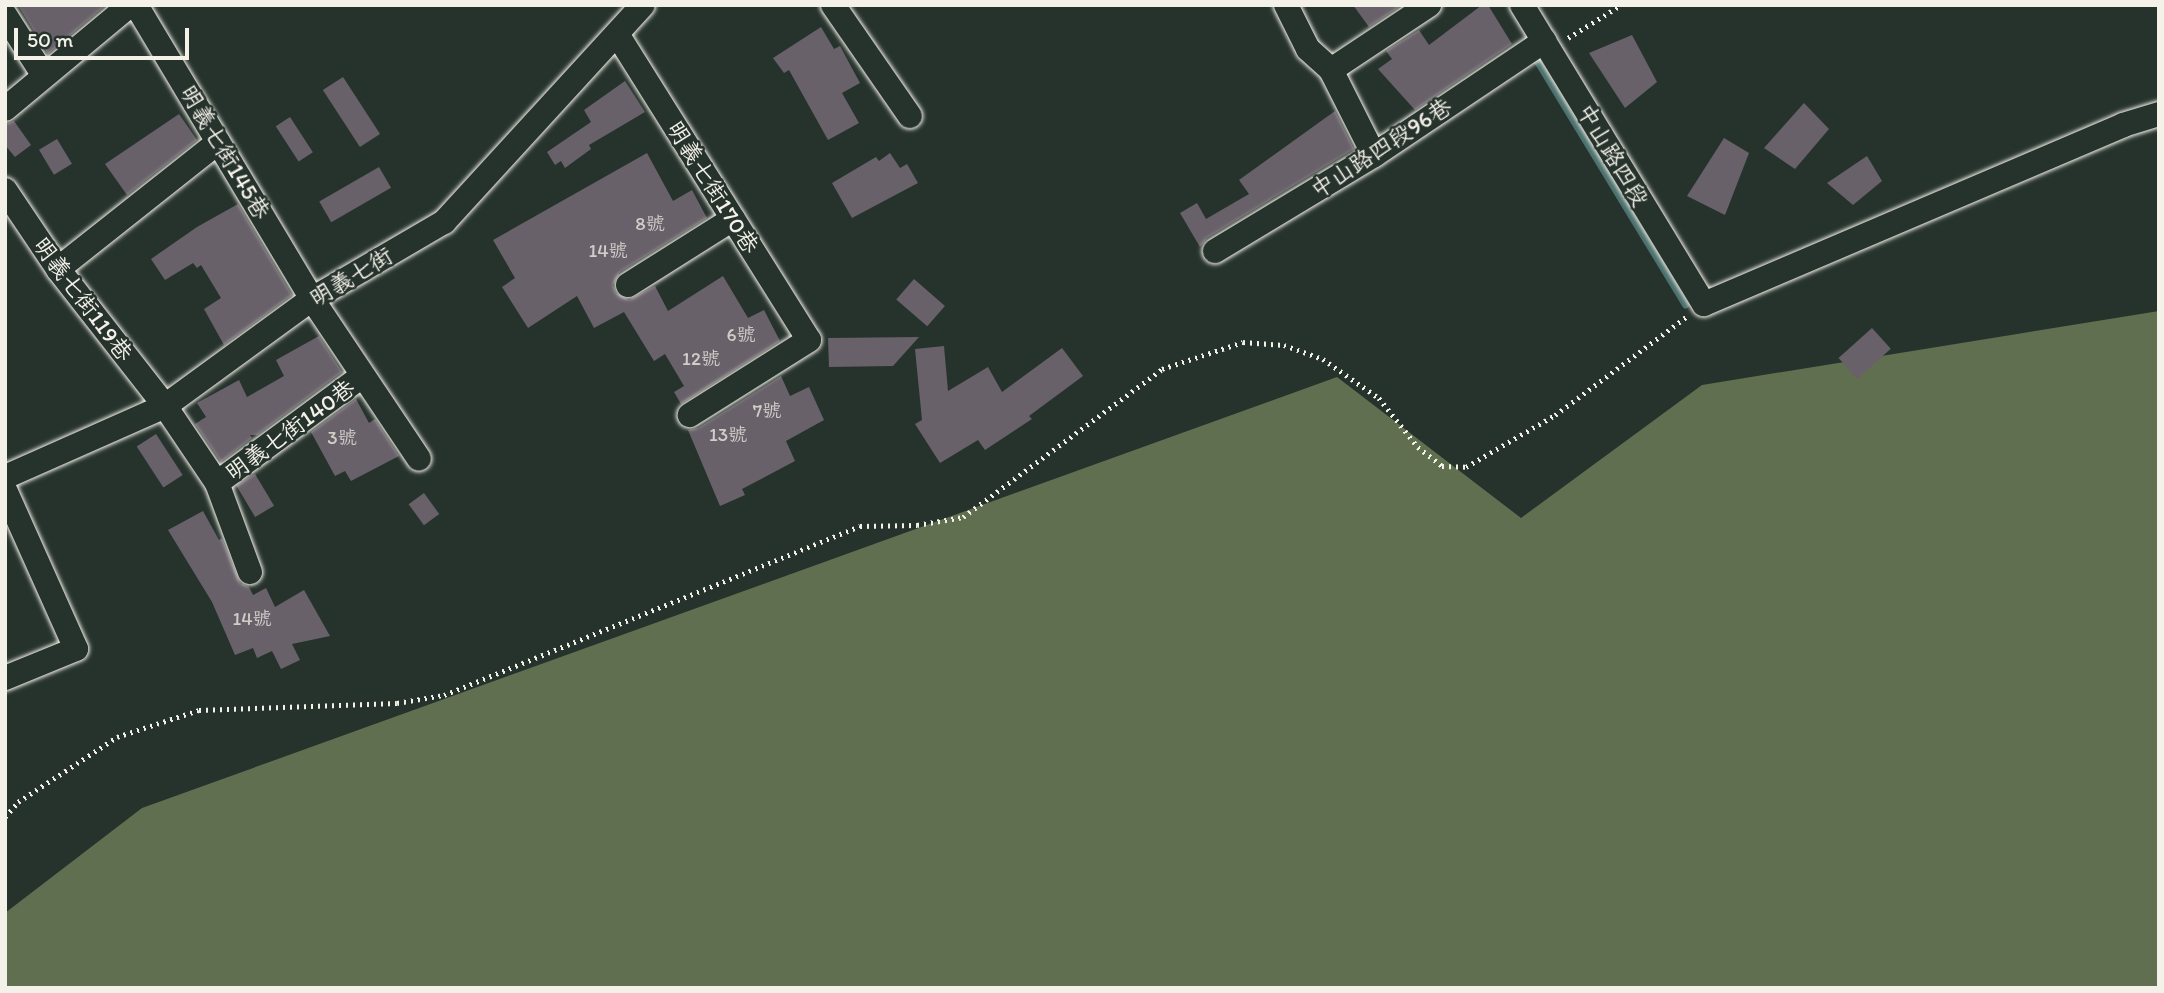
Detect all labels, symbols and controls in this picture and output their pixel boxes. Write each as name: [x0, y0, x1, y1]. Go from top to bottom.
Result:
scale bar: [18, 14, 192, 58]
text: 50 m: [27, 27, 73, 52]
street label: 明義七街145巷: [174, 80, 276, 224]
street label: 中山路四段96巷: [1305, 92, 1457, 204]
street label: 中山路四段: [1572, 99, 1654, 211]
street label: 明義七街170巷: [661, 116, 765, 258]
house number: 8號: [635, 213, 665, 235]
street label: 明義七街119巷: [27, 231, 139, 367]
house number: 14號: [588, 240, 628, 262]
street label: 明義七街: [304, 241, 398, 313]
house number: 6號: [726, 324, 756, 346]
house number: 12號: [682, 348, 720, 370]
street label: 明義七街140巷: [220, 374, 360, 486]
house number: 7號: [753, 400, 781, 422]
house number: 13號: [709, 424, 747, 446]
house number: 3號: [327, 427, 357, 449]
house number: 14號: [232, 608, 272, 630]

